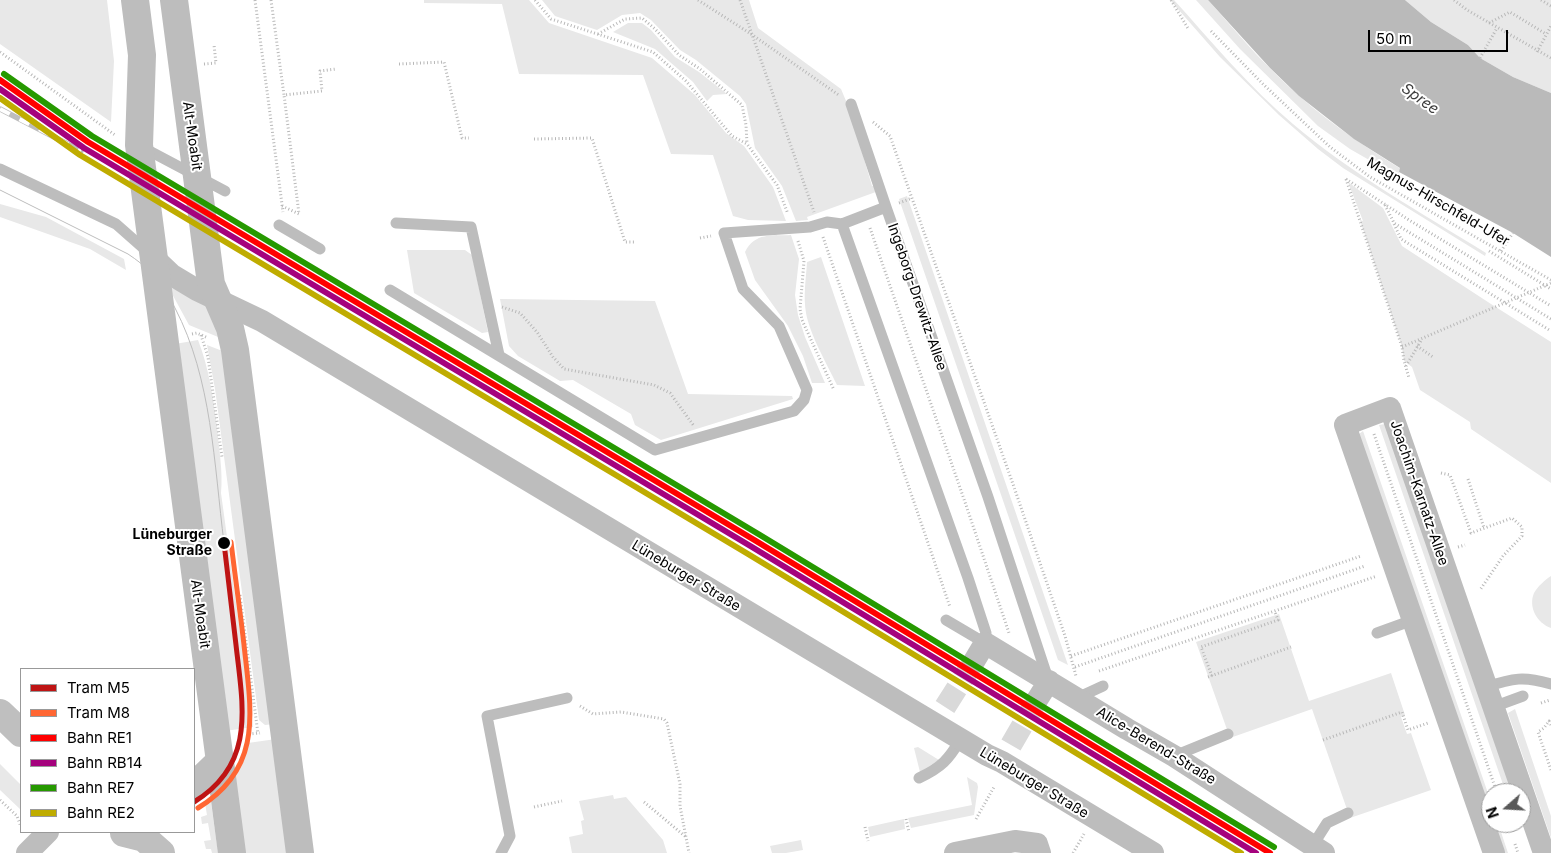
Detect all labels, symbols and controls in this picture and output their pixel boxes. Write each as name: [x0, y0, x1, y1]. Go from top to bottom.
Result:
scale bar: [1371, 20, 1511, 52]
text: 50 m: [1376, 29, 1412, 48]
water label: Spree: [1398, 80, 1442, 118]
street label: Alt-Moabit: [179, 100, 205, 172]
street label: Magnus-Hirschfeld-Ufer: [1364, 154, 1512, 250]
street label: Ingeborg-Drewitz-Allee: [884, 221, 950, 373]
street label: Joachim-Karnatz-Allee: [1386, 418, 1452, 568]
place label: Lüneburger Straße: [133, 527, 212, 560]
marker: Lüneburger Straße: [216, 535, 232, 551]
street label: Lüneburger Straße: [629, 537, 743, 615]
street label: Alt-Moabit: [187, 578, 213, 650]
legend: [20, 668, 195, 833]
text: Tram M5: [67, 678, 130, 697]
text: Tram M8: [67, 703, 130, 722]
street label: Alice-Berend-Straße: [1093, 704, 1219, 788]
text: Bahn RE1: [67, 728, 132, 747]
street label: Lüneburger Straße: [977, 744, 1091, 822]
text: Bahn RB14: [67, 753, 142, 772]
text: Bahn RE7: [67, 778, 134, 797]
north arrow: [1481, 783, 1531, 833]
text: Bahn RE2: [67, 803, 135, 822]
text: N: [1483, 805, 1502, 821]

